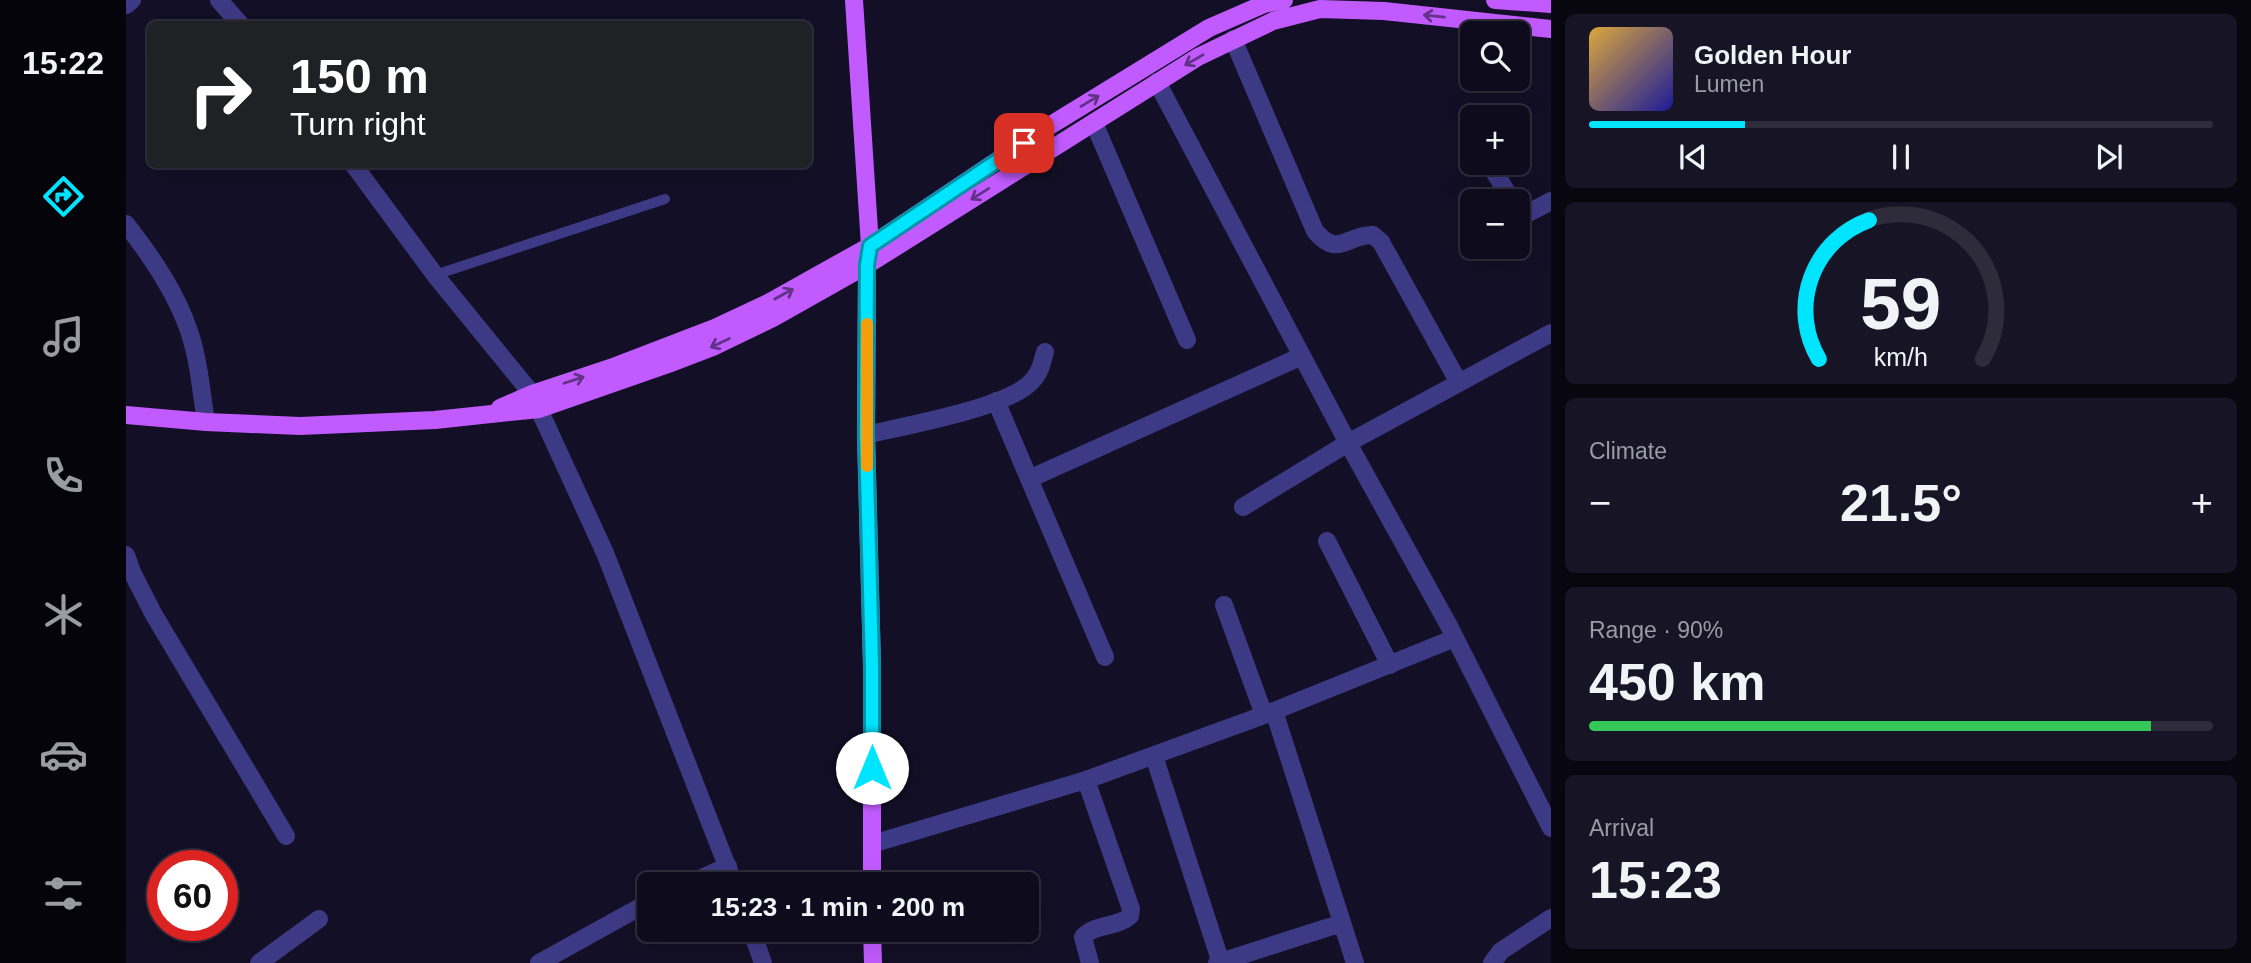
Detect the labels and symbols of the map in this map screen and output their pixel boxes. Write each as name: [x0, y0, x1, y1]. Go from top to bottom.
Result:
one-way arrow: [1424, 9, 1446, 22]
one-way arrow: [1184, 53, 1204, 67]
one-way arrow: [1080, 94, 1100, 108]
pin: [994, 113, 1054, 173]
one-way arrow: [970, 187, 990, 201]
one-way arrow: [773, 287, 794, 300]
one-way arrow: [710, 337, 731, 350]
one-way arrow: [563, 373, 585, 386]
position arrow: [835, 731, 909, 805]
speed limit sign: 60: [147, 850, 238, 941]

